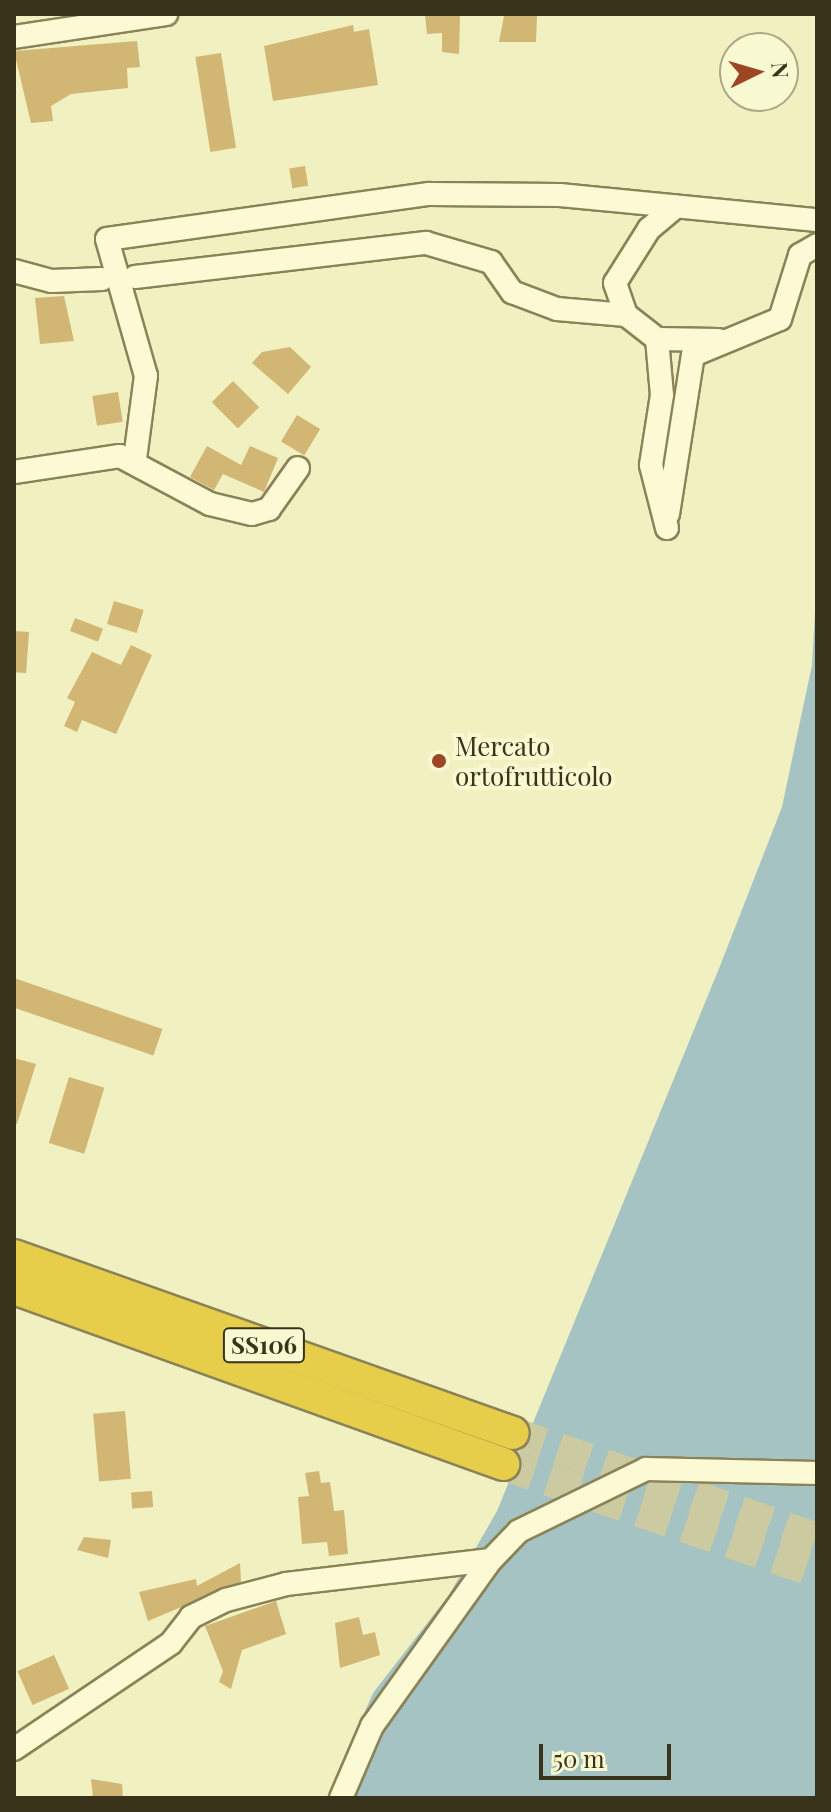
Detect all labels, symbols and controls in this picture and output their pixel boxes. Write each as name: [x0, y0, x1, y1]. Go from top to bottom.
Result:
north arrow: [719, 32, 799, 112]
text: N: [765, 61, 797, 79]
place label: Mercato ortofrutticolo: [455, 730, 613, 792]
marker: Mercato ortofrutticolo: [430, 752, 448, 770]
road number: SS106: [222, 1325, 306, 1365]
scale bar: [543, 1728, 675, 1778]
text: 50 m: [553, 1742, 605, 1774]

